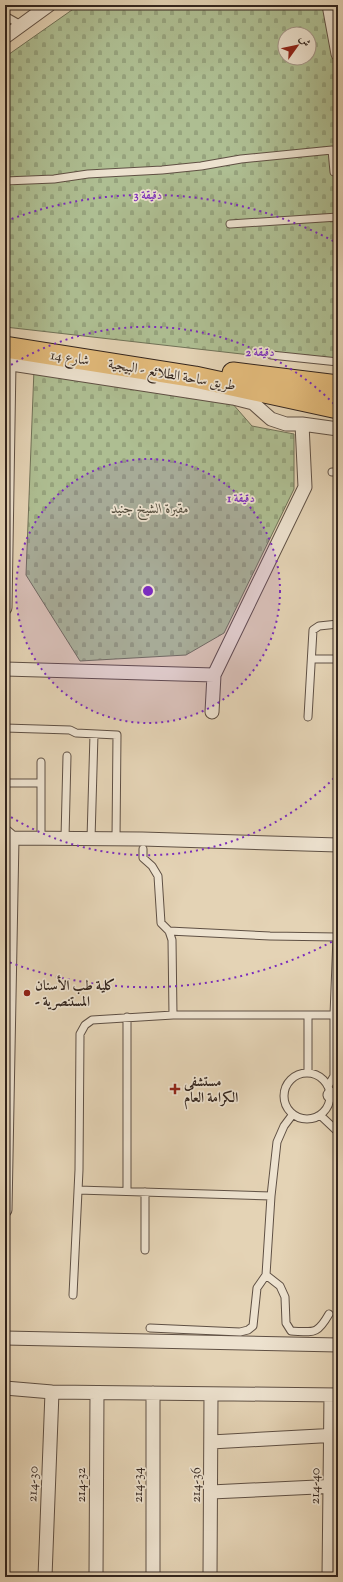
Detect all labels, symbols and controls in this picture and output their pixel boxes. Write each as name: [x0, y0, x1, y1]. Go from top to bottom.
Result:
north arrow: [277, 26, 317, 66]
text: ش: [295, 32, 314, 50]
text: 3 دقيقة: [134, 187, 162, 205]
text: 2 دقيقة: [245, 344, 275, 362]
street label: شارع 14: [49, 346, 91, 372]
street label: طريق ساحة الطلائع - البيجية: [106, 355, 237, 399]
text: 1 دقيقة: [226, 490, 255, 508]
park label: مقبرة الشيخ جنيد: [111, 500, 189, 521]
centre of rings: [141, 584, 155, 598]
place label: كلية طب الأسنان - المستنصرية: [35, 975, 116, 1013]
marker: كلية طب الأسنان - المستنصرية: [22, 988, 32, 998]
place label: مستشفى الكرامة العام: [183, 1073, 238, 1110]
marker: مستشفى الكرامة العام: [169, 1083, 181, 1095]
street label: 214-30: [23, 1466, 45, 1502]
street label: 214-32: [72, 1467, 92, 1503]
street label: 214-34: [129, 1467, 149, 1503]
street label: 214-36: [187, 1467, 207, 1503]
street label: 214-40: [306, 1468, 326, 1505]

